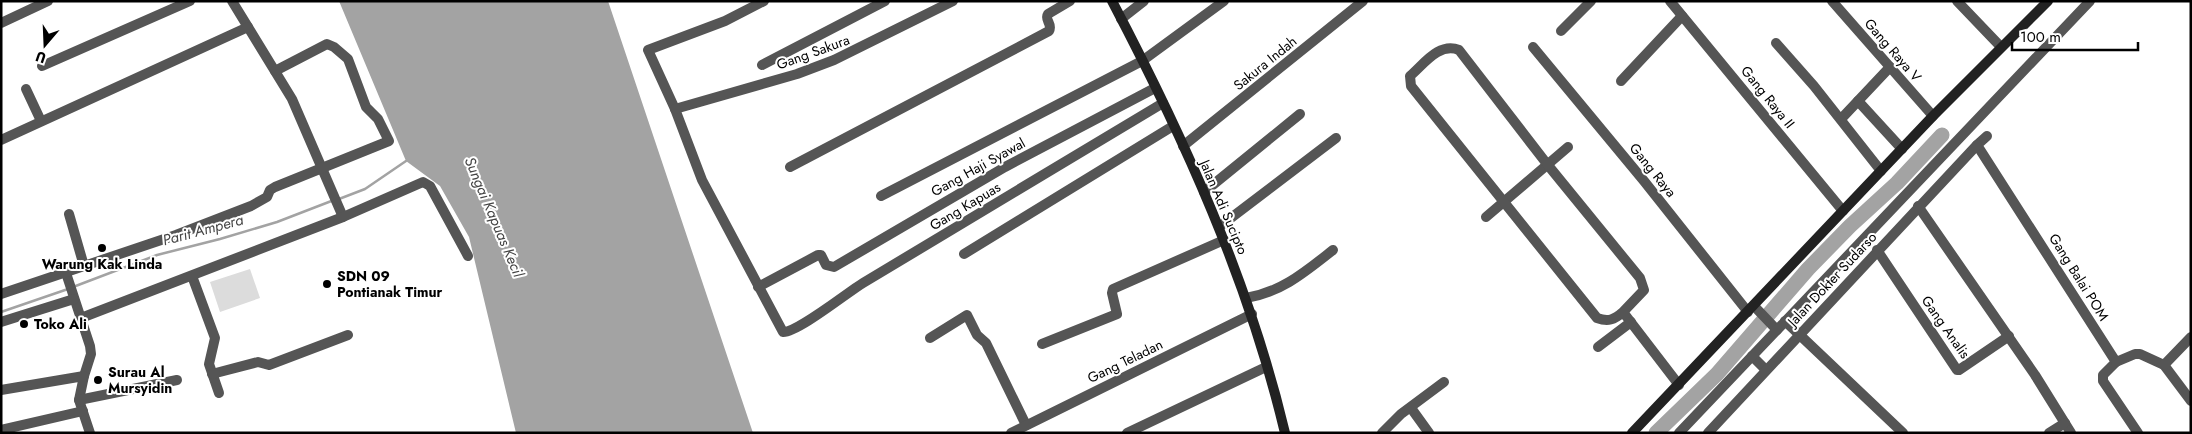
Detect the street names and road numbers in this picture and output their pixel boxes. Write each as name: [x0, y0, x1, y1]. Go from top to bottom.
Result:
street label: Gang Raya V: [1860, 14, 1927, 87]
street label: Gang Sakura: [774, 30, 852, 74]
street label: Sakura Indah: [1229, 31, 1301, 95]
street label: Gang Raya II: [1736, 61, 1800, 133]
street label: Gang Haji Syawal: [927, 133, 1029, 201]
street label: Gang Raya: [1625, 139, 1681, 201]
street label: Jalan Adi Sucipto: [1194, 155, 1253, 258]
street label: Gang Kapuas: [926, 177, 1005, 235]
street label: Jalan Dokter Sudarso: [1782, 227, 1881, 332]
street label: Gang Balai POM: [2044, 229, 2114, 325]
street label: Gang Analis: [1917, 291, 1975, 363]
street label: Gang Teladan: [1084, 334, 1166, 388]

